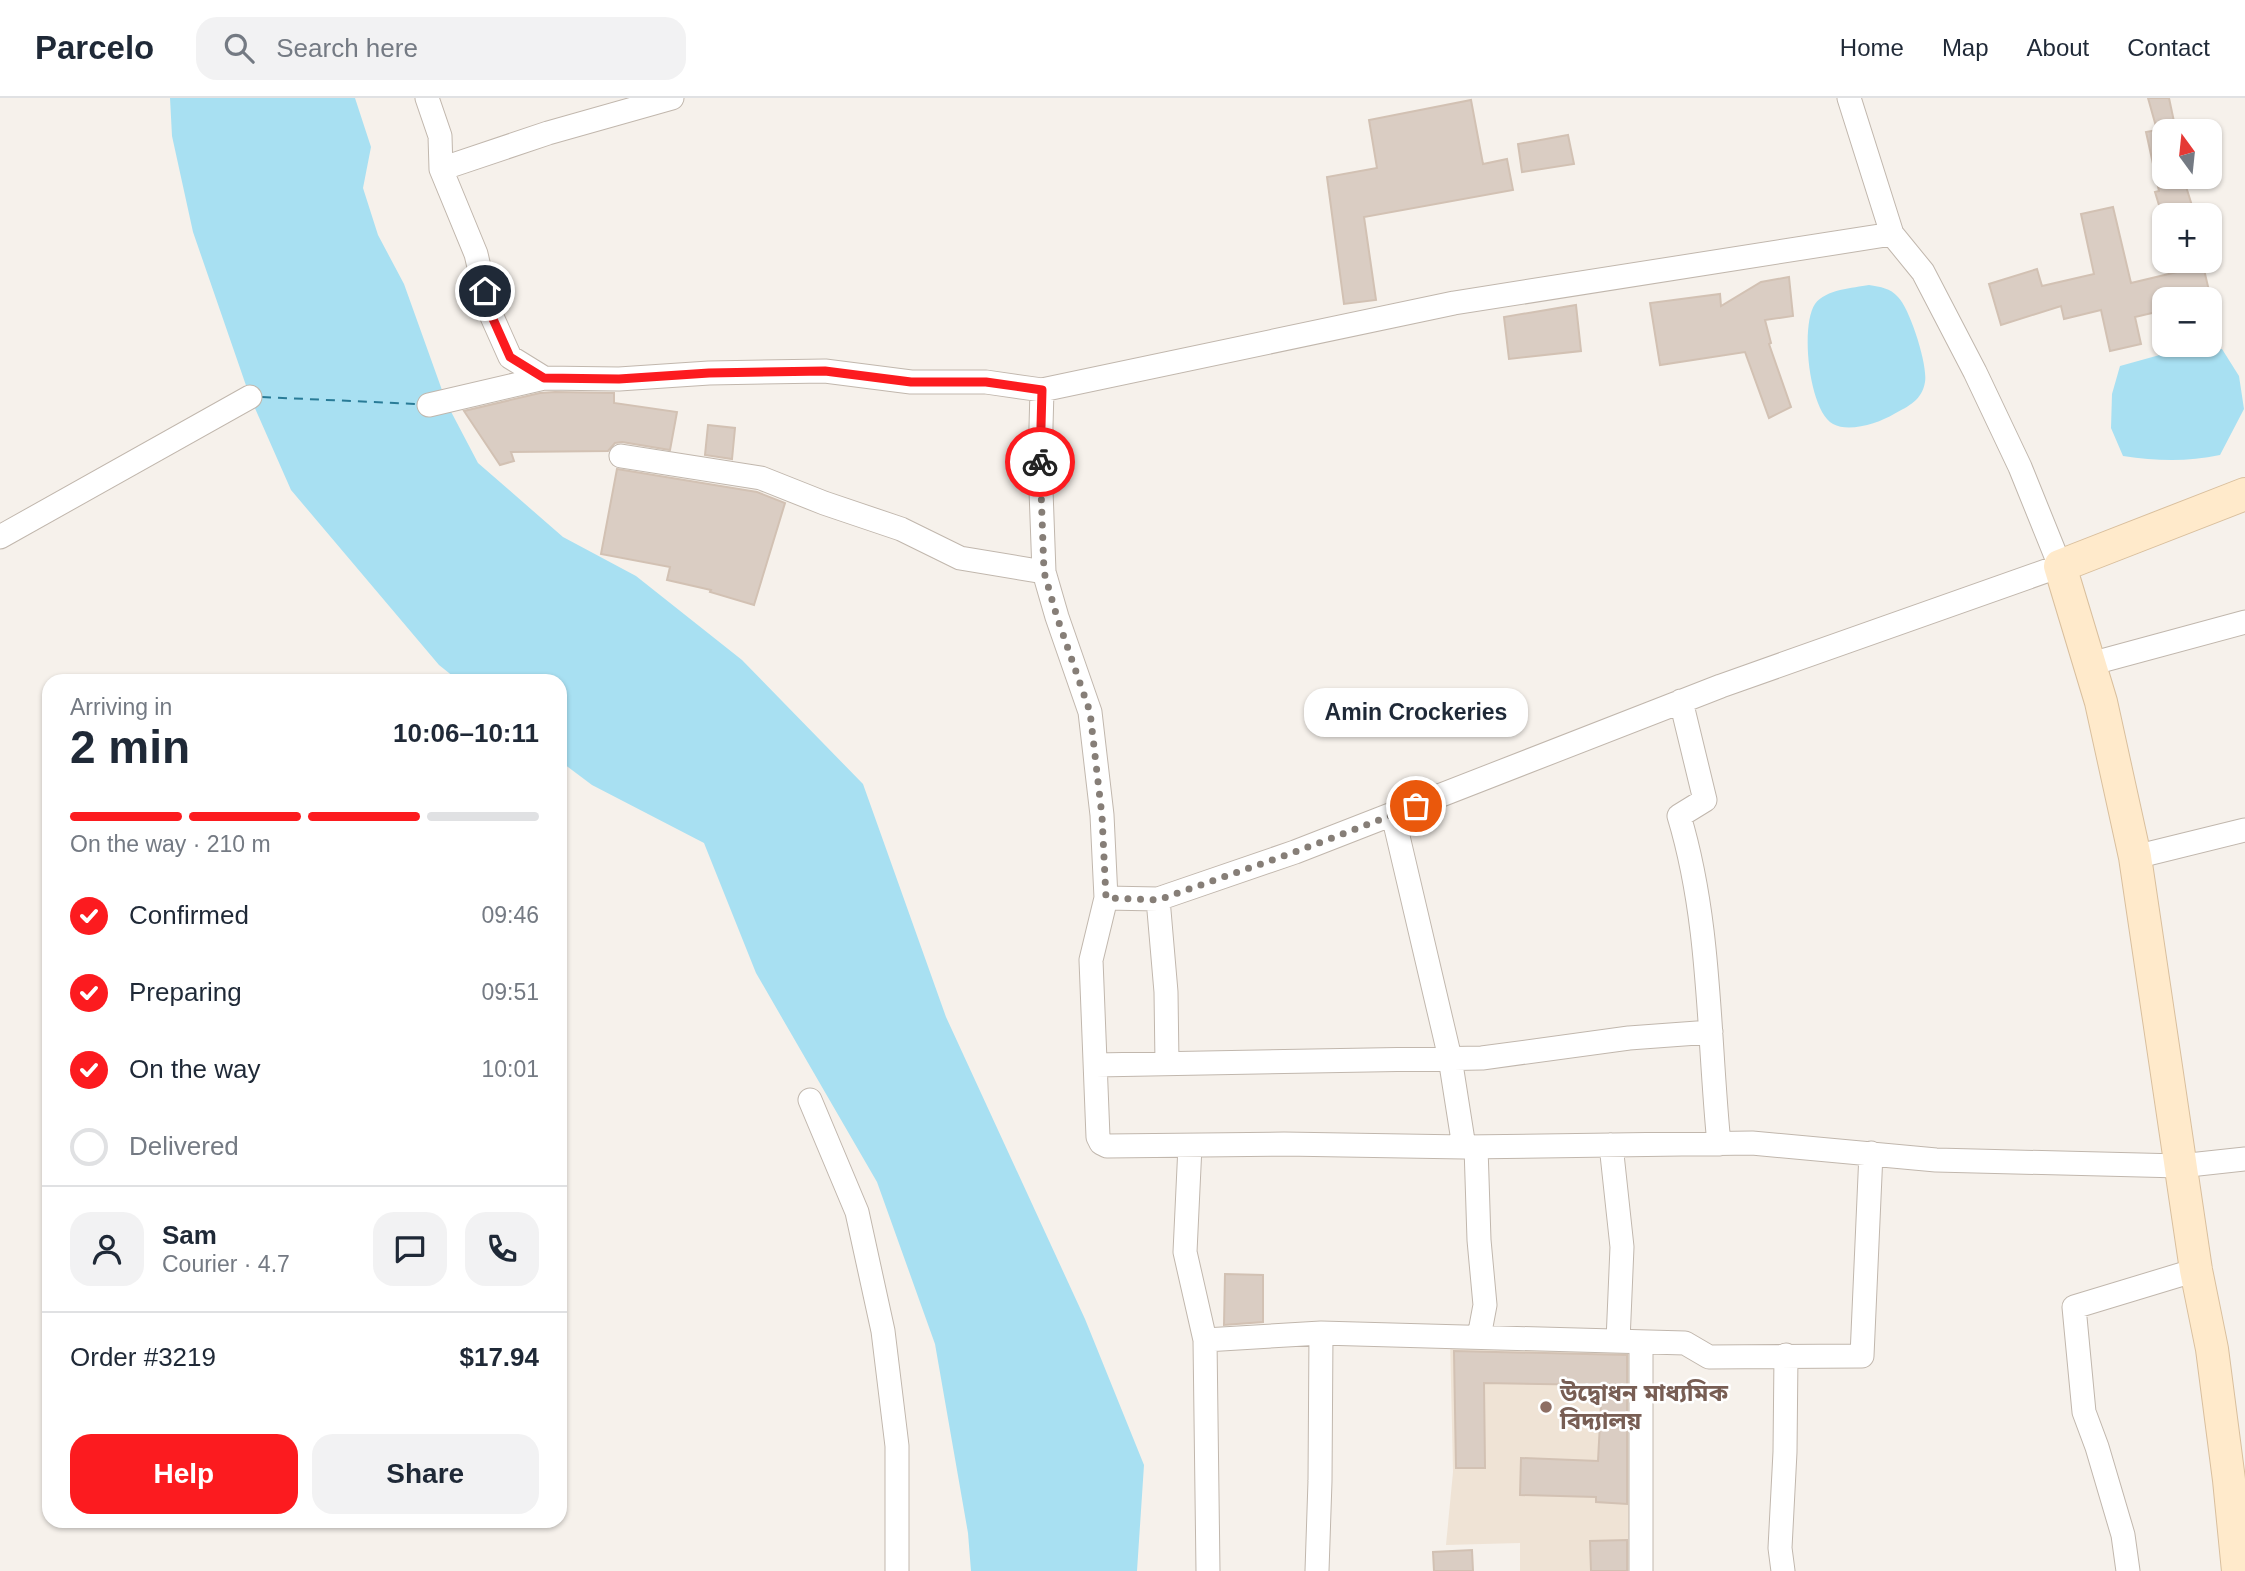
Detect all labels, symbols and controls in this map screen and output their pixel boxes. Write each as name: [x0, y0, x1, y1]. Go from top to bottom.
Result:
search box: [196, 17, 686, 80]
text: Parcelo: [35, 29, 154, 66]
icon: search: [220, 29, 258, 67]
text: Search here: [276, 33, 418, 63]
text: Home: [1840, 34, 1904, 61]
text: Map: [1942, 34, 1989, 61]
text: About: [2027, 34, 2089, 61]
text: Contact: [2127, 34, 2210, 61]
north arrow: [2152, 119, 2222, 189]
map controls: [2152, 119, 2222, 357]
button: +: [2152, 203, 2222, 273]
pin: [455, 261, 515, 321]
icon: home: [466, 272, 504, 310]
button: −: [2152, 287, 2222, 357]
courier: [1005, 427, 1075, 497]
icon: bike: [1021, 443, 1059, 481]
callout: Amin Crockeries: [1304, 687, 1528, 736]
text: Arriving in: [70, 694, 172, 720]
text: Amin Crockeries: [1325, 699, 1507, 725]
text: 10:06–10:11: [393, 718, 539, 748]
text: 2 min: [70, 721, 190, 773]
pin: [1386, 776, 1446, 836]
icon: bag: [1397, 787, 1435, 825]
text: On the way · 210 m: [70, 831, 271, 857]
icon: check: [70, 897, 108, 935]
text: Confirmed: [129, 900, 249, 930]
text: 09:46: [481, 902, 539, 928]
icon: check: [70, 974, 108, 1012]
text: Preparing: [129, 977, 242, 1007]
text: 09:51: [481, 979, 539, 1005]
icon: check: [70, 1051, 108, 1089]
text: On the way: [129, 1054, 261, 1084]
text: 10:01: [481, 1056, 539, 1082]
text: Delivered: [129, 1131, 239, 1161]
button: person: [70, 1212, 144, 1286]
button: chat: [373, 1212, 447, 1286]
button: phone: [465, 1212, 539, 1286]
text: Sam: [162, 1220, 217, 1250]
text: Courier · 4.7: [162, 1251, 290, 1277]
text: Order #3219: [70, 1342, 216, 1372]
text: $17.94: [459, 1342, 539, 1372]
place label: উদ্বোধন মাধ্যমিক বিদ্যালয়: [1559, 1379, 1728, 1434]
marker: উদ্বোধন মাধ্যমিক বিদ্যালয়: [1538, 1399, 1554, 1415]
button: Help: [70, 1434, 298, 1514]
button: Share: [312, 1434, 539, 1514]

